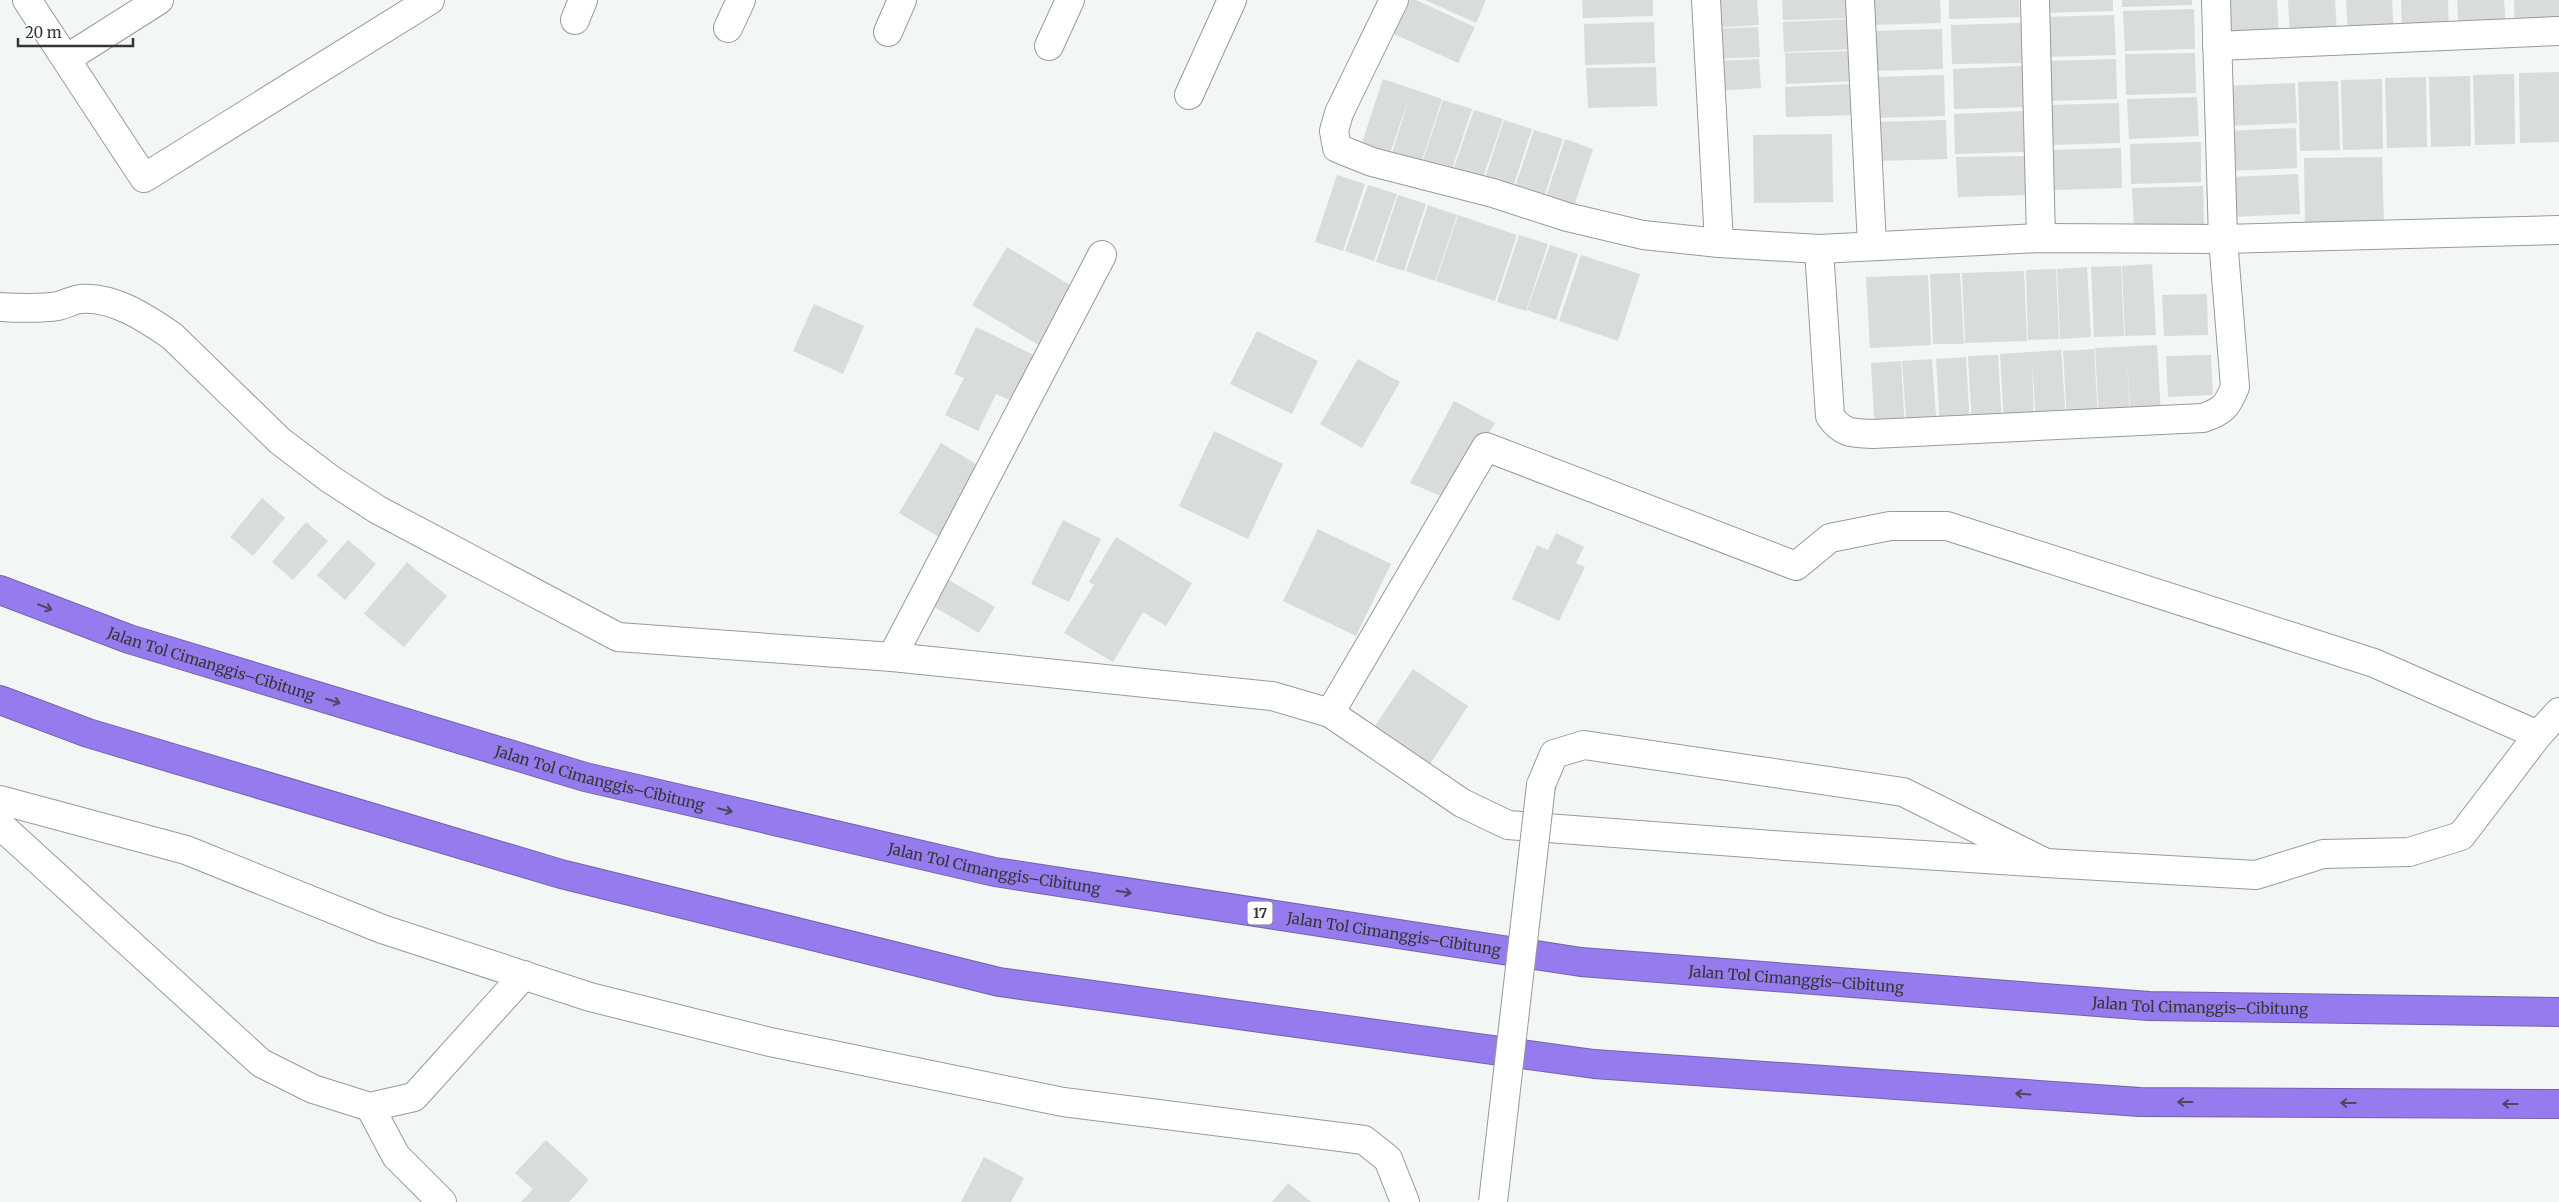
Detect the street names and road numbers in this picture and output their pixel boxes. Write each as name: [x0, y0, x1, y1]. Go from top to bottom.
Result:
street label: Jalan Tol Cimanggis–Cibitung: [104, 622, 318, 704]
street label: Jalan Tol Cimanggis–Cibitung: [492, 741, 707, 814]
street label: Jalan Tol Cimanggis–Cibitung: [885, 838, 1102, 898]
road number: 17: [1248, 901, 1272, 924]
street label: Jalan Tol Cimanggis–Cibitung: [1285, 907, 1502, 959]
street label: Jalan Tol Cimanggis–Cibitung: [1687, 961, 1905, 996]
street label: Jalan Tol Cimanggis–Cibitung: [2090, 992, 2308, 1018]

